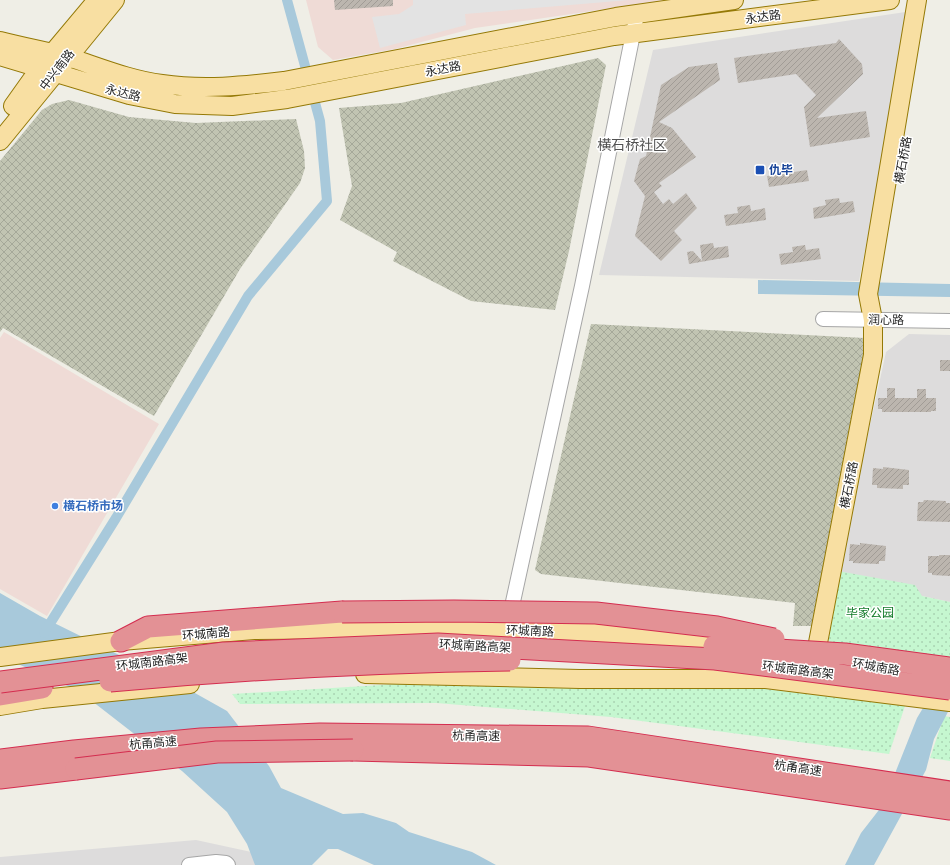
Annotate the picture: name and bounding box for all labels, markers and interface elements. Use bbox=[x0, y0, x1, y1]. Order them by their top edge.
street label: 永达路 bbox=[744, 8, 782, 26]
street label: 中兴南路 bbox=[37, 47, 77, 93]
street label: 永达路 bbox=[424, 59, 462, 79]
street label: 永达路 bbox=[104, 82, 142, 104]
street label: 横石桥路 bbox=[892, 135, 914, 185]
district label: 横石桥社区 bbox=[597, 137, 667, 153]
place label: 仇毕 bbox=[769, 163, 793, 177]
marker: 仇毕 bbox=[754, 164, 766, 176]
street label: 润心路 bbox=[868, 313, 904, 327]
street label: 横石桥路 bbox=[838, 460, 860, 510]
place label: 横石桥市场 bbox=[63, 499, 123, 513]
marker: 横石桥市场 bbox=[50, 501, 60, 511]
park label: 毕家公园 bbox=[846, 606, 894, 620]
street label: 环城南路 bbox=[506, 623, 554, 639]
street label: 环城南路 bbox=[181, 625, 231, 643]
street label: 环城南路高架 bbox=[439, 637, 511, 655]
street label: 环城南路高架 bbox=[115, 651, 189, 673]
street label: 环城南路 bbox=[851, 656, 901, 678]
street label: 环城南路高架 bbox=[761, 659, 835, 681]
street label: 杭甬高速 bbox=[452, 729, 500, 743]
street label: 杭甬高速 bbox=[128, 734, 178, 752]
street label: 杭甬高速 bbox=[773, 758, 823, 778]

